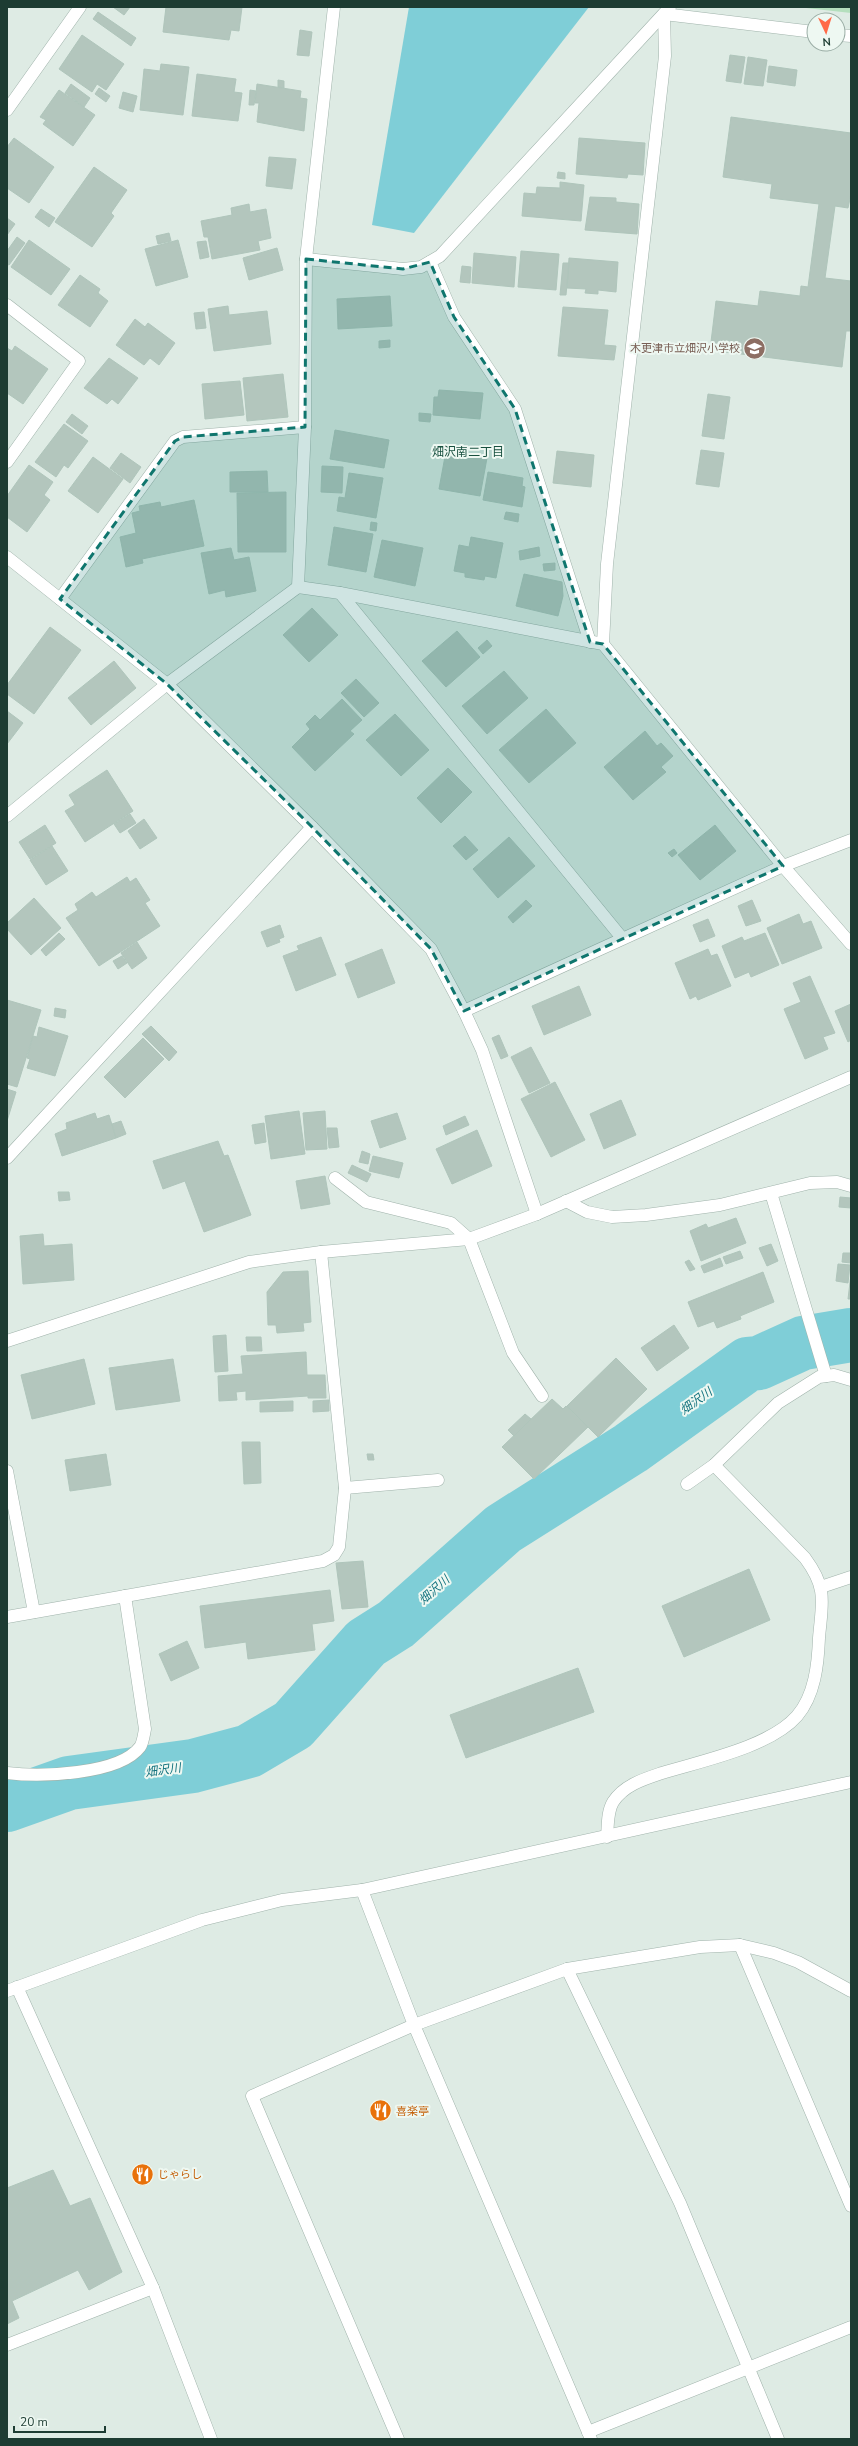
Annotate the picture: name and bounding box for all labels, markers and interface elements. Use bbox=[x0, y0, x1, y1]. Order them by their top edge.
north arrow bbox=[806, 12, 846, 52]
text: N bbox=[822, 34, 831, 49]
school or university icon: 木更津市立畑沢小学校 bbox=[742, 335, 768, 361]
place label: 木更津市立畑沢小学校 bbox=[630, 341, 740, 356]
district label: 畑沢南二丁目 bbox=[432, 444, 504, 460]
water label: 畑沢川 bbox=[677, 1383, 717, 1418]
water label: 畑沢川 bbox=[415, 1571, 454, 1608]
water label: 畑沢川 bbox=[144, 1759, 184, 1780]
restaurant icon: 喜楽亭 bbox=[367, 2098, 393, 2124]
place label: 喜楽亭 bbox=[396, 2104, 429, 2119]
restaurant icon: じゃらし bbox=[129, 2161, 155, 2187]
place label: じゃらし bbox=[158, 2167, 202, 2182]
scale bar bbox=[14, 2408, 105, 2434]
text: 20 m bbox=[20, 2414, 48, 2430]

